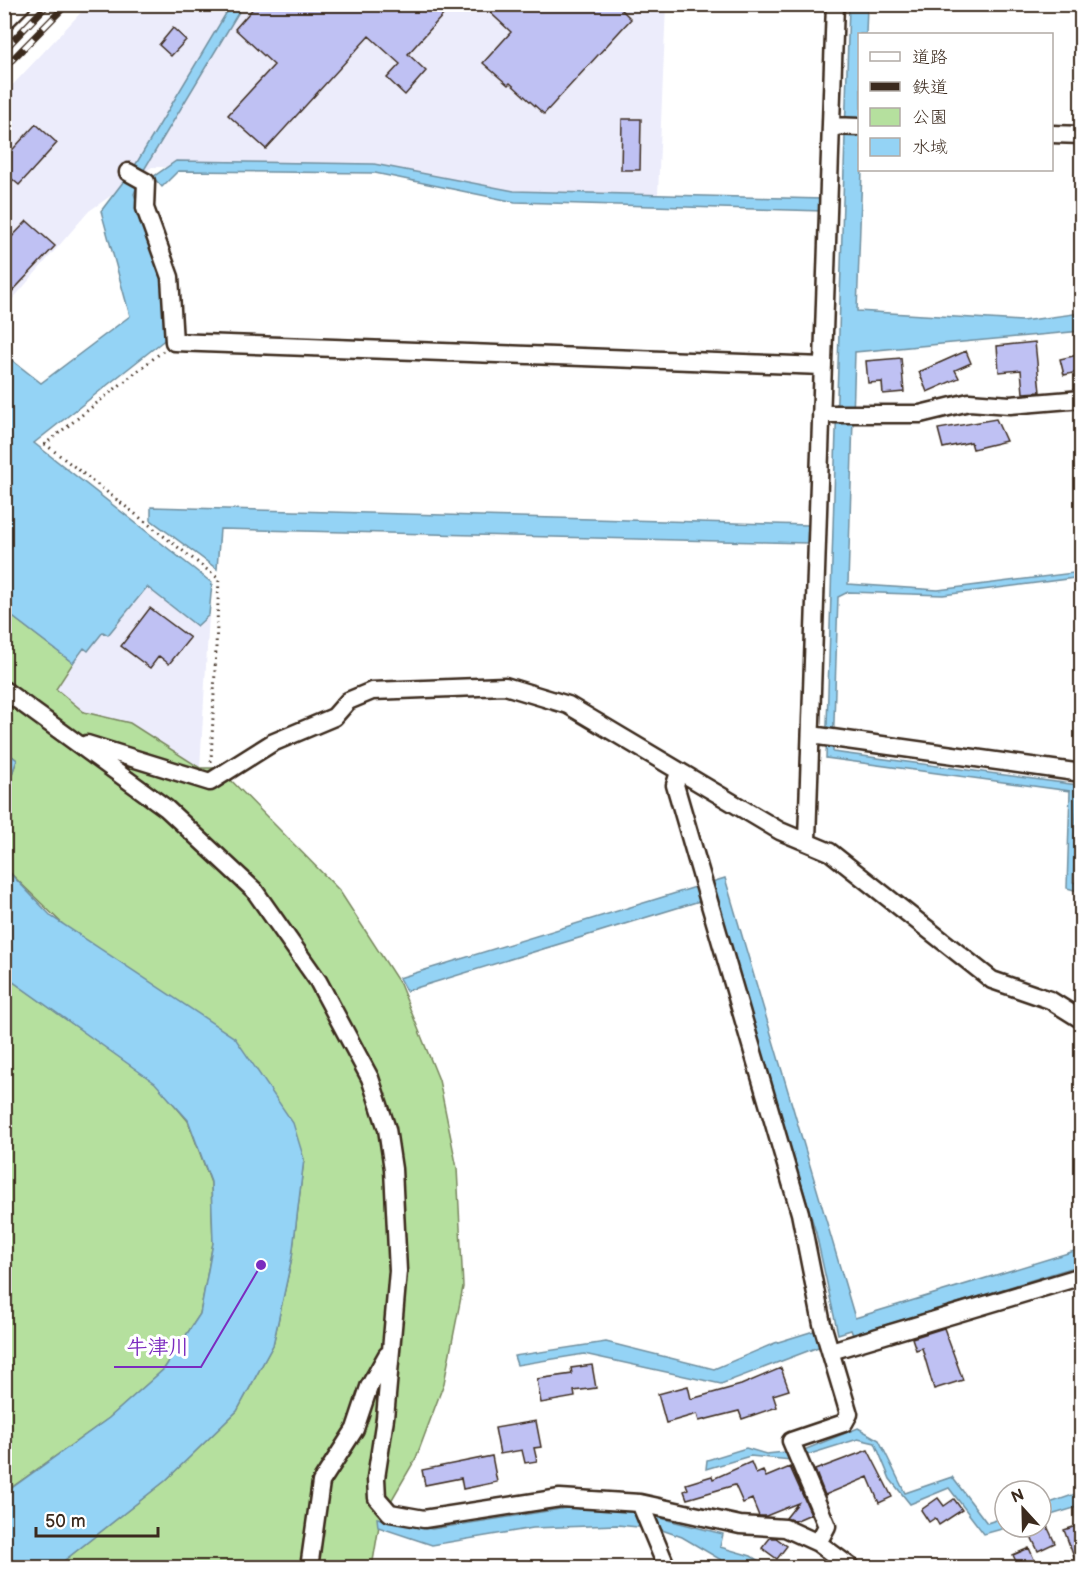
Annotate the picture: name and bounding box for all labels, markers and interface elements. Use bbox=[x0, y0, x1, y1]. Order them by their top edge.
legend bbox=[858, 33, 1053, 171]
text: 道路 bbox=[912, 47, 948, 68]
text: 鉄道 bbox=[912, 77, 948, 98]
text: 公園 bbox=[912, 107, 948, 128]
text: 水域 bbox=[912, 137, 948, 158]
callout: 牛津川 bbox=[114, 1328, 201, 1367]
text: 牛津川 bbox=[127, 1335, 190, 1360]
north arrow bbox=[993, 1479, 1053, 1539]
text: N bbox=[1009, 1485, 1027, 1508]
scale bar bbox=[36, 1500, 158, 1538]
text: 50 m bbox=[45, 1511, 86, 1532]

